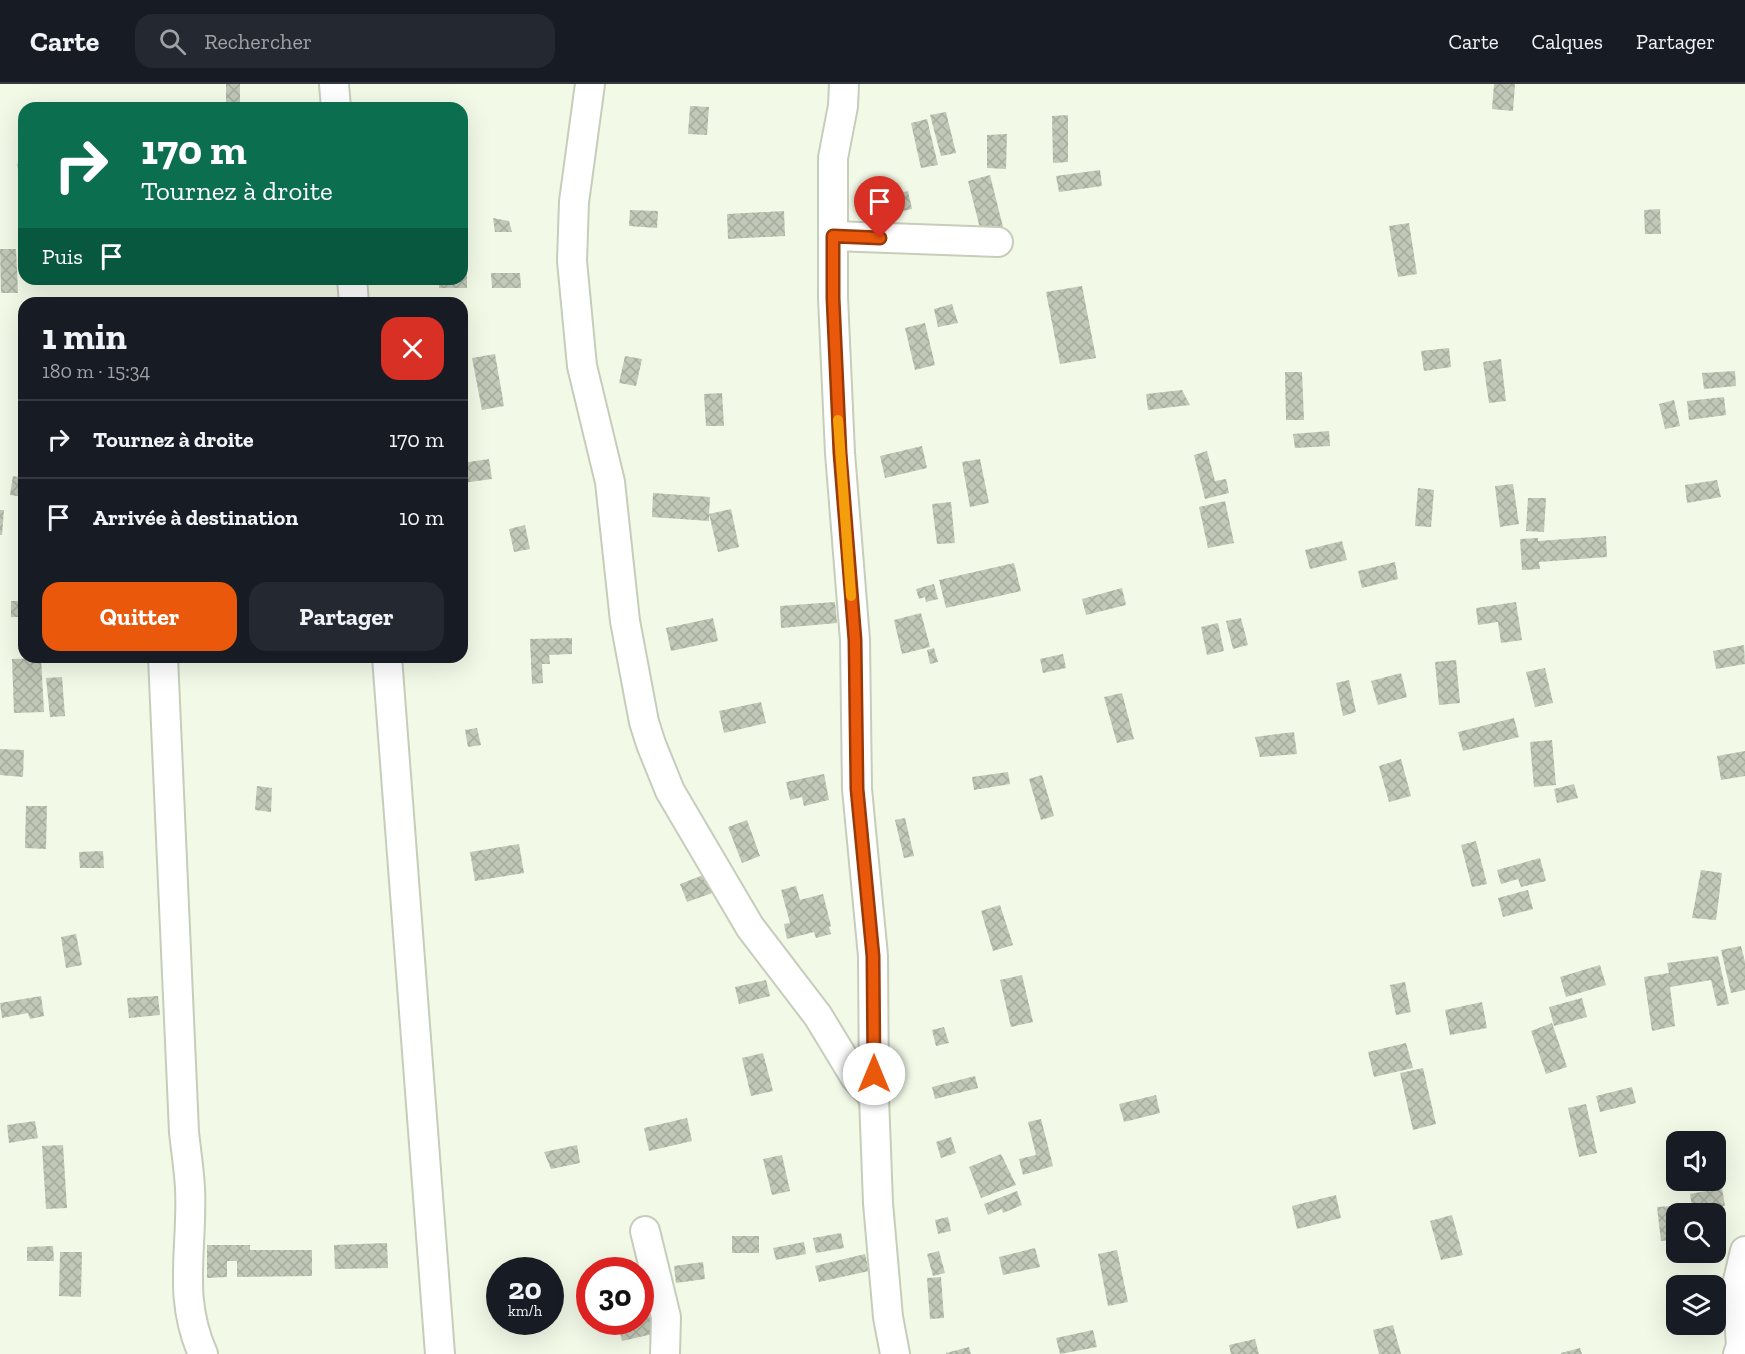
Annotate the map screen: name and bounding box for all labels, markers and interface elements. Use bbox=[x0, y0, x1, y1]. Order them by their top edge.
search box bbox=[135, 14, 555, 68]
text: Carte bbox=[30, 25, 99, 58]
icon: search bbox=[156, 25, 189, 58]
text: Rechercher bbox=[204, 28, 312, 55]
text: Carte bbox=[1448, 29, 1499, 54]
text: Calques bbox=[1532, 29, 1603, 54]
text: Partager bbox=[1636, 29, 1715, 54]
text: 170 m bbox=[141, 124, 247, 175]
icon: right bbox=[42, 126, 120, 204]
text: Tournez à droite bbox=[141, 175, 333, 207]
pin bbox=[854, 176, 905, 238]
icon: arrive bbox=[863, 185, 896, 218]
icon: arrive bbox=[95, 240, 128, 273]
text: Puis bbox=[42, 243, 83, 270]
text: 1 min bbox=[42, 315, 127, 358]
button: close bbox=[381, 317, 444, 380]
text: 180 m · 15:34 bbox=[42, 359, 150, 383]
icon: right bbox=[42, 423, 75, 456]
text: Tournez à droite bbox=[93, 426, 254, 453]
text: 170 m bbox=[389, 426, 444, 453]
icon: arrive bbox=[42, 501, 75, 534]
text: Arrivée à destination bbox=[93, 504, 298, 531]
text: 10 m bbox=[399, 504, 444, 531]
button: Quitter bbox=[42, 582, 237, 651]
button: Partager bbox=[249, 582, 444, 651]
position arrow bbox=[842, 1042, 906, 1106]
map controls bbox=[1666, 1131, 1726, 1335]
button: sound bbox=[1666, 1131, 1726, 1191]
button: search bbox=[1666, 1203, 1726, 1263]
speed limit sign: 30 bbox=[576, 1257, 654, 1335]
text: 20 bbox=[508, 1271, 542, 1307]
button: layers bbox=[1666, 1275, 1726, 1335]
text: km/h bbox=[508, 1302, 542, 1320]

